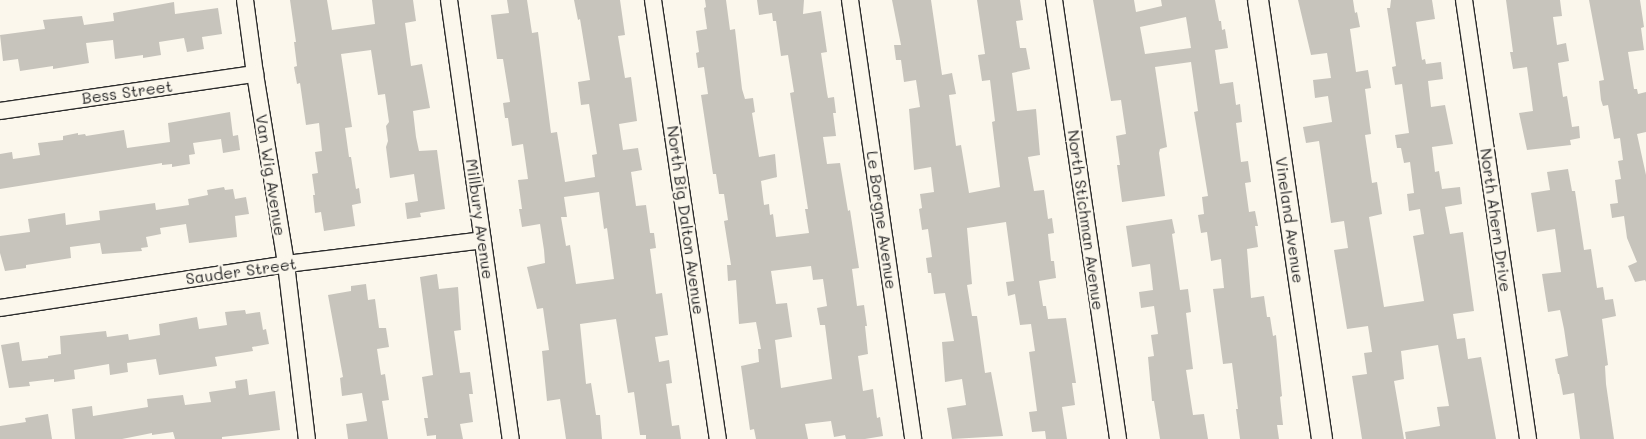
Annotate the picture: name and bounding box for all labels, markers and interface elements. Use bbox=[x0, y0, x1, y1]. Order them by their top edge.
street label: Bess Street bbox=[80, 76, 174, 108]
street label: Van Wig Avenue bbox=[252, 113, 290, 237]
street label: North Big Dalton Avenue bbox=[663, 124, 709, 316]
street label: North Stichman Avenue bbox=[1064, 129, 1108, 311]
street label: North Ahern Drive bbox=[1476, 147, 1516, 293]
street label: Le Borgne Avenue bbox=[863, 150, 901, 290]
street label: Vineland Avenue bbox=[1272, 156, 1308, 284]
street label: Millbury Avenue bbox=[462, 158, 498, 280]
street label: Sauder Street bbox=[184, 254, 298, 288]

